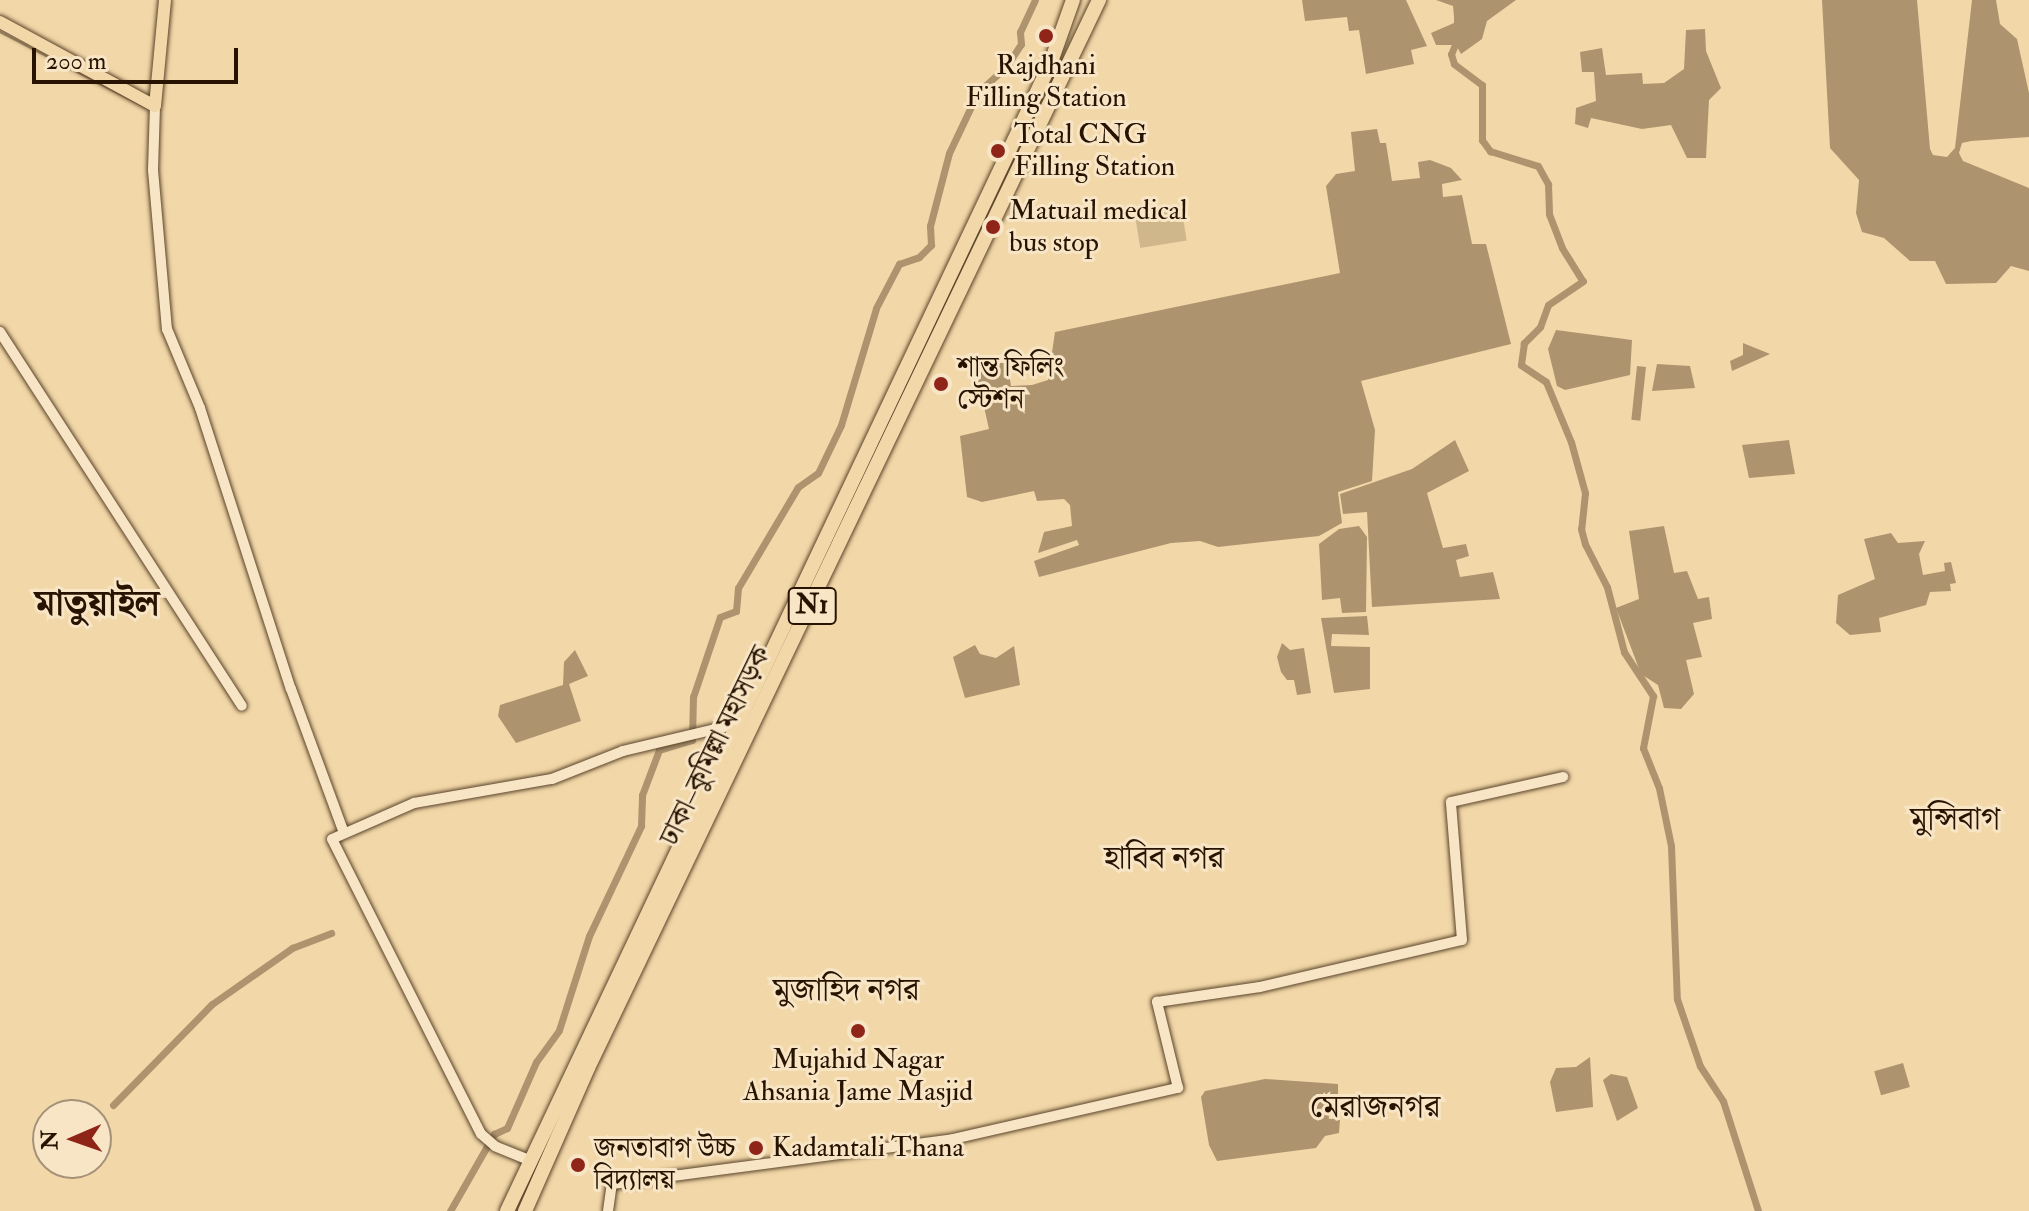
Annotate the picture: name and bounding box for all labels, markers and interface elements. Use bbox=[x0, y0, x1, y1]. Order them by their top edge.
marker: Rajdhani Filling Station bbox=[1037, 27, 1055, 45]
scale bar bbox=[36, 32, 242, 82]
text: 200 m bbox=[46, 46, 106, 77]
place label: Rajdhani Filling Station bbox=[965, 49, 1127, 115]
place label: Total CNG Filling Station bbox=[1014, 118, 1175, 184]
marker: Total CNG Filling Station bbox=[989, 142, 1007, 160]
place label: Matuail medical bus stop bbox=[1009, 194, 1187, 260]
marker: Matuail medical bus stop bbox=[984, 218, 1002, 236]
place label: শান্ত ফিলিং স্টেশন bbox=[957, 351, 1064, 417]
marker: শান্ত ফিলিং স্টেশন bbox=[932, 375, 950, 393]
district label: মাতুয়াইল bbox=[34, 582, 160, 626]
road number: N1 bbox=[786, 584, 838, 628]
street label: ঢাকা–কুমিল্লা মহাসড়ক bbox=[653, 641, 779, 851]
district label: মুন্সিবাগ bbox=[1910, 800, 2000, 838]
district label: হাবিব নগর bbox=[1104, 839, 1224, 877]
district label: মুজাহিদ নগর bbox=[773, 971, 919, 1009]
marker: Mujahid Nagar Ahsania Jame Masjid bbox=[849, 1022, 867, 1040]
place label: Mujahid Nagar Ahsania Jame Masjid bbox=[743, 1043, 973, 1109]
district label: মেরাজনগর bbox=[1310, 1088, 1440, 1126]
north arrow bbox=[32, 1099, 112, 1179]
text: N bbox=[36, 1129, 64, 1150]
place label: Kadamtali Thana bbox=[772, 1131, 964, 1165]
place label: জনতাবাগ উচ্চ বিদ্যালয় bbox=[594, 1132, 735, 1198]
marker: Kadamtali Thana bbox=[747, 1139, 765, 1157]
marker: জনতাবাগ উচ্চ বিদ্যালয় bbox=[569, 1156, 587, 1174]

